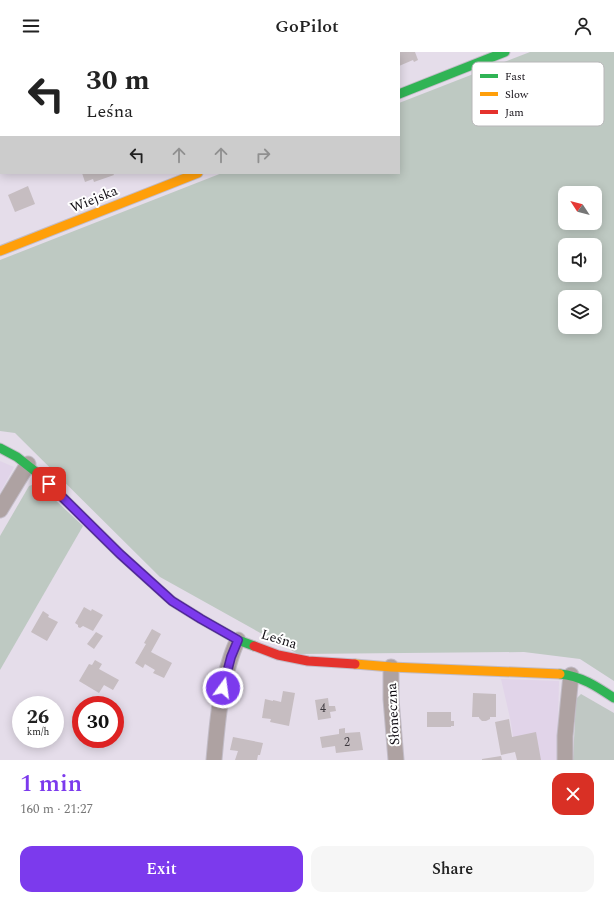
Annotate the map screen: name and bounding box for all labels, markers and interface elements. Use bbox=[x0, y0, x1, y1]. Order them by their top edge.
text: GoPilot bbox=[275, 13, 339, 40]
icon: menu bbox=[20, 15, 42, 37]
icon: person bbox=[572, 15, 594, 37]
text: 30 m bbox=[86, 59, 150, 102]
legend bbox=[472, 62, 604, 126]
icon: left bbox=[20, 68, 72, 120]
text: Fast bbox=[505, 68, 526, 85]
text: Slow bbox=[505, 86, 529, 103]
text: Leśna bbox=[86, 98, 133, 125]
text: Jam bbox=[505, 104, 524, 121]
icon: left bbox=[126, 144, 148, 166]
icon: ahead bbox=[168, 144, 190, 166]
icon: ahead bbox=[210, 144, 232, 166]
icon: right bbox=[252, 144, 274, 166]
street label: Wiejska bbox=[67, 180, 121, 218]
north arrow bbox=[558, 186, 602, 230]
map controls bbox=[558, 186, 602, 334]
button: sound bbox=[558, 238, 602, 282]
button: layers bbox=[558, 290, 602, 334]
pin bbox=[32, 467, 66, 501]
icon: arrive bbox=[38, 473, 60, 495]
street label: Leśna bbox=[258, 624, 300, 654]
position arrow bbox=[202, 667, 244, 709]
street label: Słoneczna bbox=[381, 682, 405, 746]
speed limit sign: 30 bbox=[72, 696, 124, 748]
house number: 4 bbox=[320, 699, 326, 718]
text: 26 bbox=[27, 702, 49, 732]
text: km/h bbox=[27, 724, 49, 740]
house number: 2 bbox=[344, 733, 350, 752]
text: 1 min bbox=[20, 766, 82, 802]
button: close bbox=[552, 773, 594, 815]
text: 160 m · 21:27 bbox=[20, 799, 93, 819]
button: Exit bbox=[20, 846, 303, 892]
button: Share bbox=[311, 846, 594, 892]

